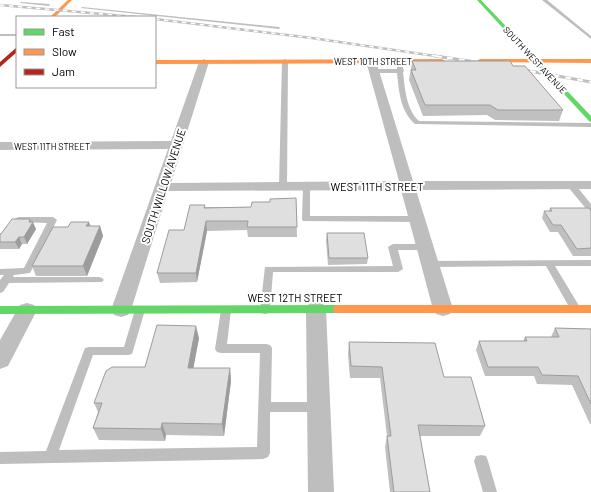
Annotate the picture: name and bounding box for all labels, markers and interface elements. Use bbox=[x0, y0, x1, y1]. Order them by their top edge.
legend bbox=[16, 16, 156, 88]
text: Fast bbox=[52, 24, 75, 38]
street label: SOUTH WEST AVENUE bbox=[501, 24, 569, 96]
text: Slow bbox=[52, 44, 77, 58]
street label: WEST 10TH STREET bbox=[334, 56, 412, 67]
text: Jam bbox=[52, 64, 75, 78]
street label: SOUTH WILLOW AVENUE bbox=[138, 127, 188, 245]
street label: WEST 11TH STREET bbox=[14, 141, 90, 152]
street label: WEST 11TH STREET bbox=[331, 180, 423, 193]
street label: WEST 12TH STREET bbox=[248, 291, 342, 304]

